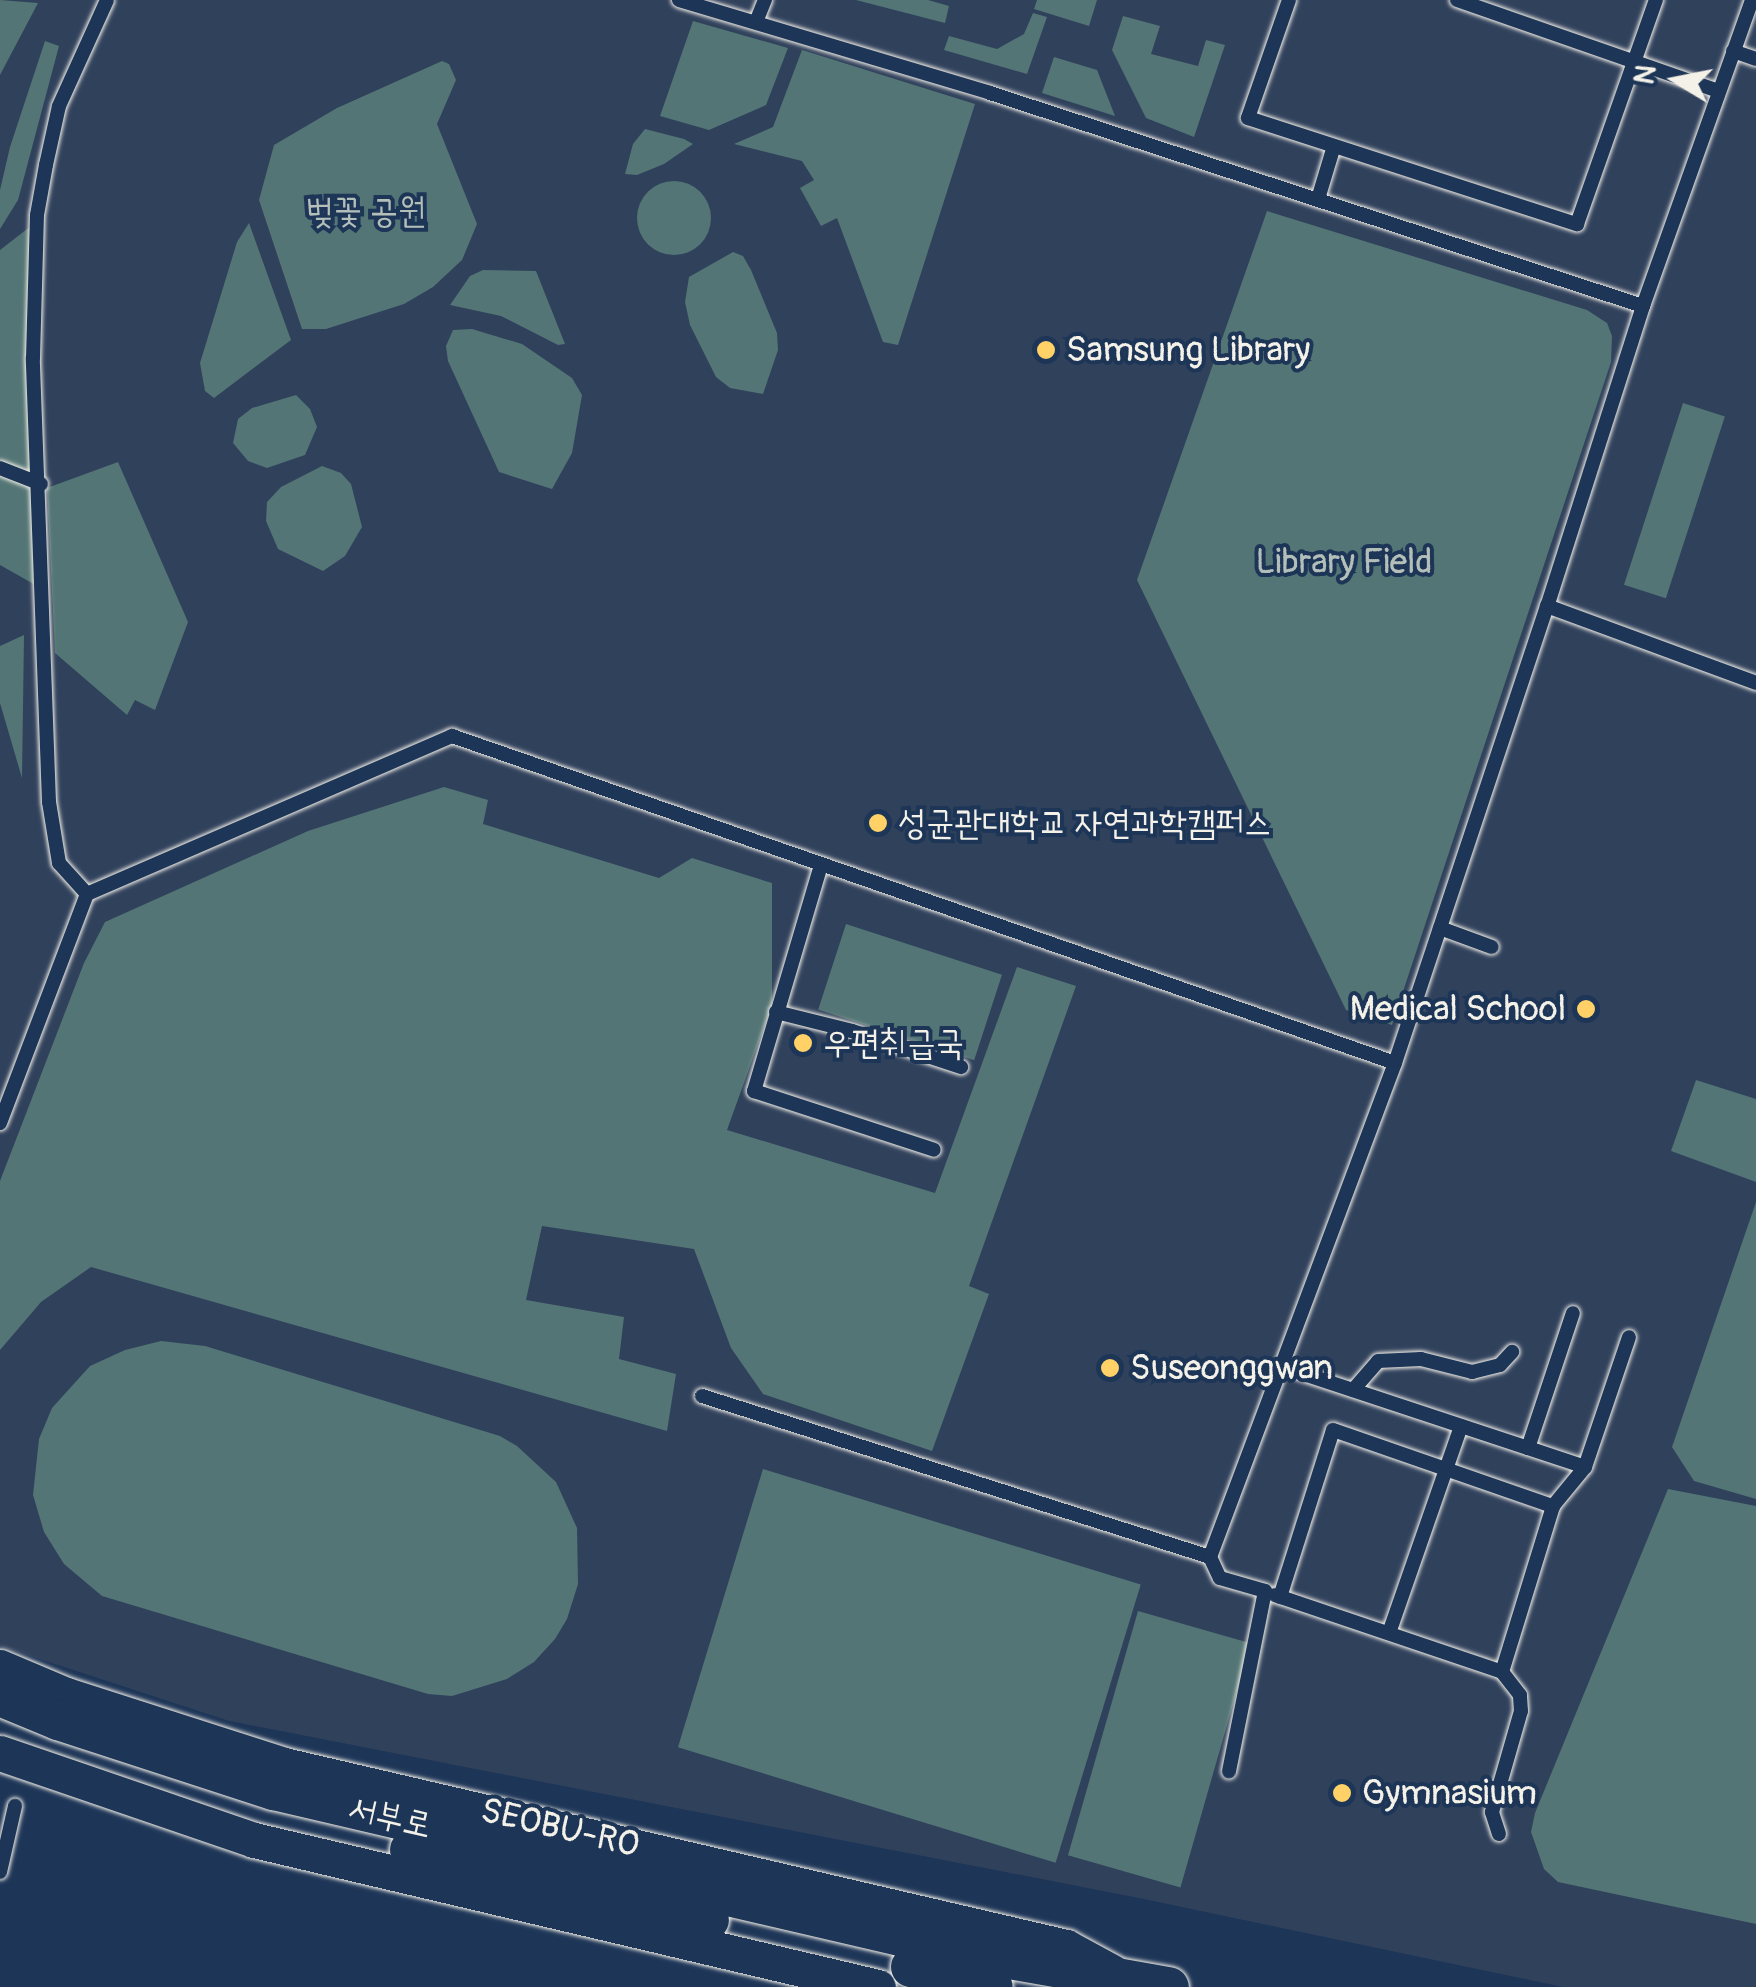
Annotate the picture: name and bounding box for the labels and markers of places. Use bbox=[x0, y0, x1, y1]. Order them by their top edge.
place label: Samsung Library bbox=[1066, 329, 1310, 371]
marker: Samsung Library bbox=[1035, 339, 1057, 361]
place label: 성균관대학교 자연과학캠퍼스 bbox=[898, 802, 1272, 844]
marker: 성균관대학교 자연과학캠퍼스 bbox=[867, 812, 889, 834]
place label: Medical School bbox=[1350, 988, 1566, 1030]
marker: Medical School bbox=[1575, 998, 1597, 1020]
place label: 우편취급국 bbox=[823, 1022, 964, 1064]
marker: 우편취급국 bbox=[792, 1032, 814, 1054]
place label: Suseonggwan bbox=[1130, 1347, 1333, 1389]
marker: Suseonggwan bbox=[1099, 1357, 1121, 1379]
place label: Gymnasium bbox=[1362, 1772, 1537, 1814]
marker: Gymnasium bbox=[1331, 1782, 1353, 1804]

